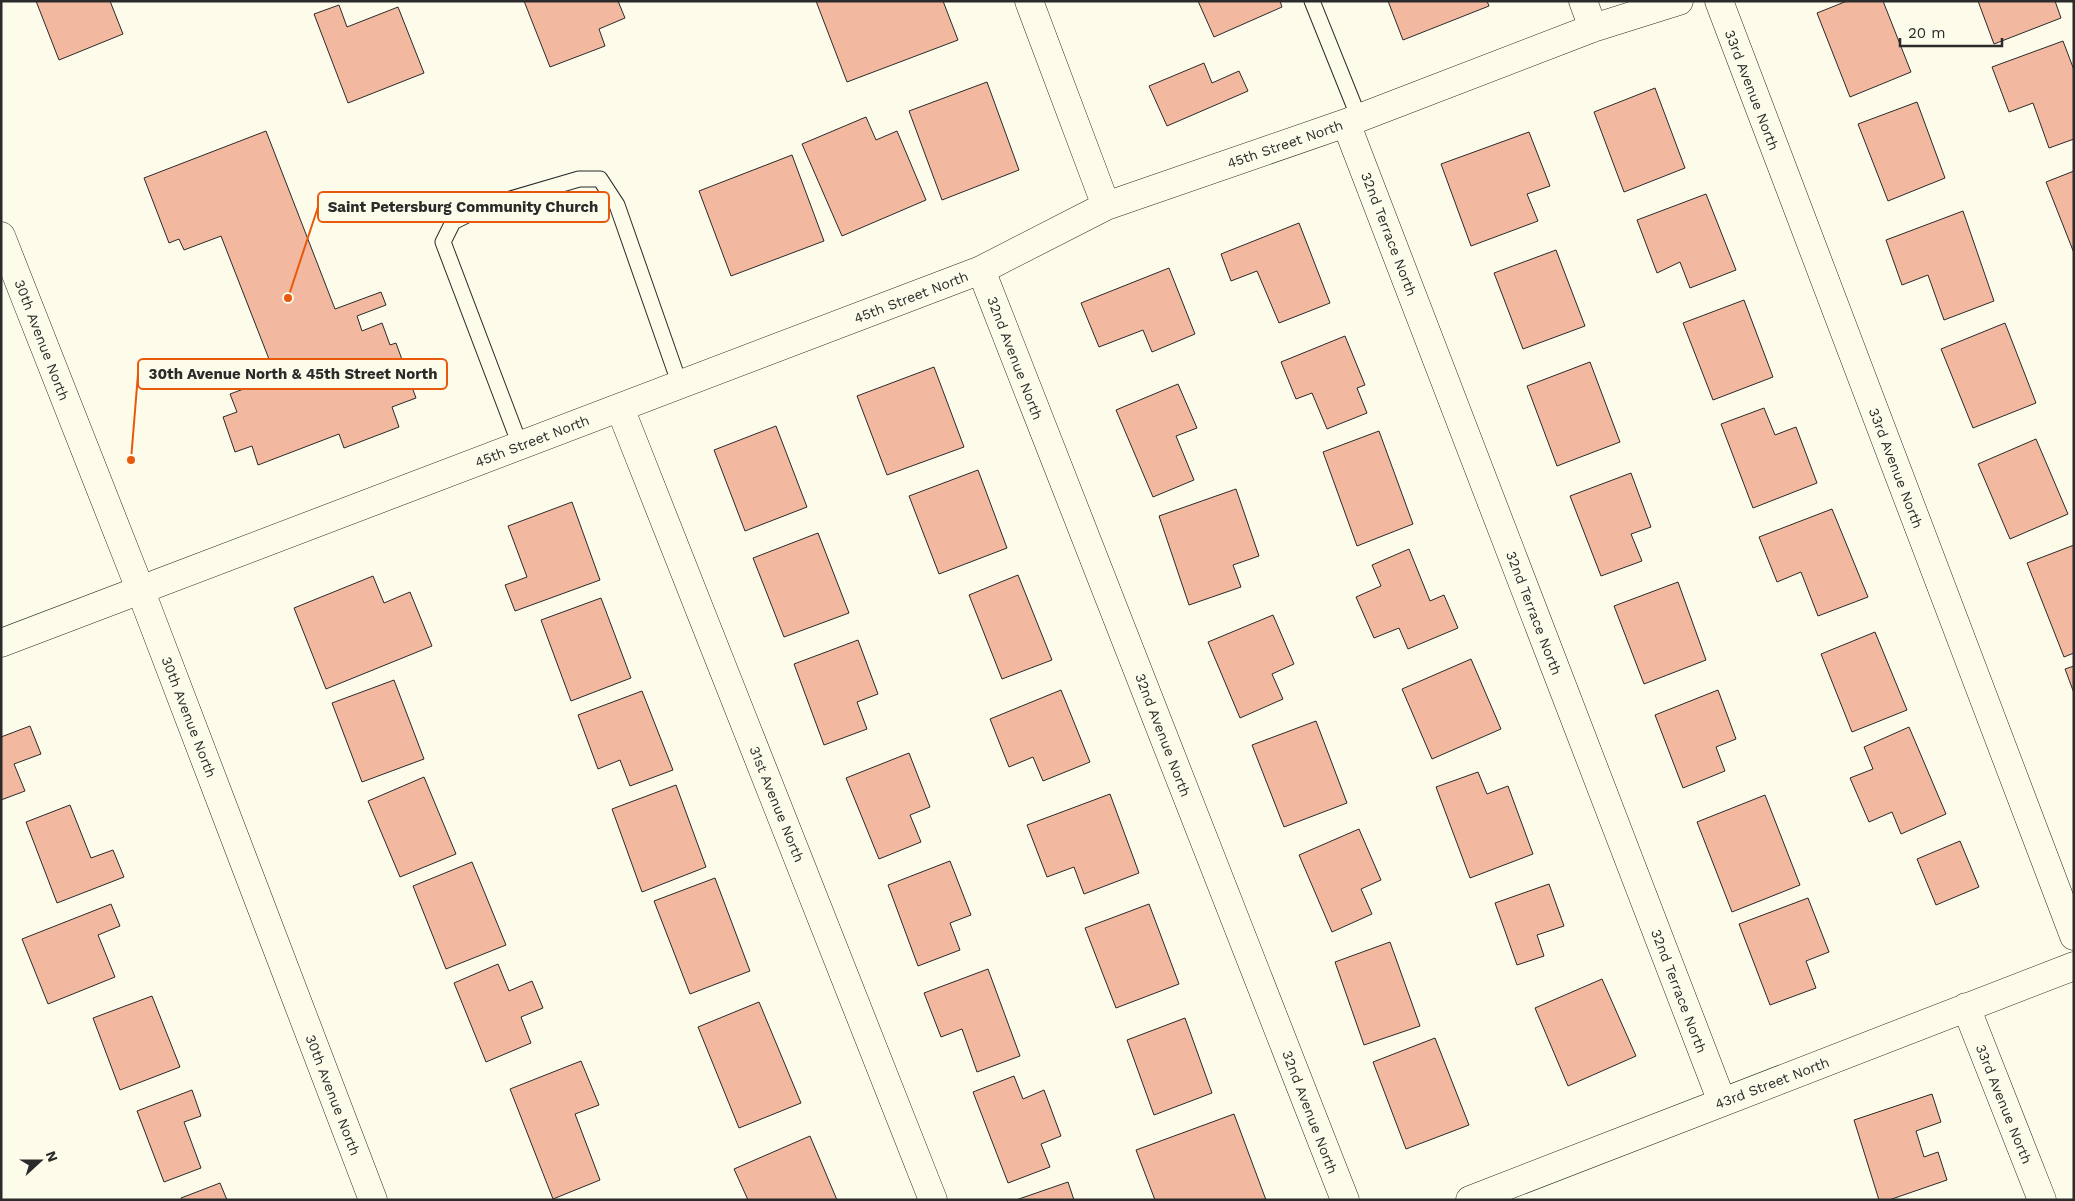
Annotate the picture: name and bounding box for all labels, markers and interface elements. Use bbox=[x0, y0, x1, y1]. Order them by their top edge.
scale bar bbox=[1900, 15, 2002, 47]
text: 20 m bbox=[1908, 24, 1946, 42]
street label: 33rd Avenue North bbox=[1722, 28, 1782, 152]
street label: 45th Street North bbox=[1225, 117, 1345, 171]
street label: 32nd Terrace North bbox=[1358, 170, 1420, 298]
callout: Saint Petersburg Community Church bbox=[318, 192, 609, 222]
text: Saint Petersburg Community Church bbox=[328, 198, 598, 216]
street label: 45th Street North bbox=[852, 268, 970, 326]
street label: 30th Avenue North bbox=[12, 277, 72, 403]
street label: 32nd Avenue North bbox=[984, 294, 1046, 422]
callout: 30th Avenue North & 45th Street North bbox=[138, 359, 447, 389]
text: 30th Avenue North & 45th Street North bbox=[149, 365, 437, 383]
street label: 33rd Avenue North bbox=[1866, 406, 1926, 530]
street label: 45th Street North bbox=[473, 412, 591, 470]
street label: 32nd Terrace North bbox=[1503, 549, 1565, 677]
street label: 30th Avenue North bbox=[159, 654, 219, 780]
street label: 32nd Avenue North bbox=[1132, 671, 1194, 799]
street label: 31st Avenue North bbox=[746, 744, 808, 864]
street label: 32nd Terrace North bbox=[1648, 927, 1710, 1055]
street label: 30th Avenue North bbox=[303, 1032, 363, 1158]
street label: 33rd Avenue North bbox=[1973, 1042, 2035, 1166]
street label: 32nd Avenue North bbox=[1279, 1048, 1341, 1176]
street label: 43rd Street North bbox=[1713, 1054, 1831, 1112]
north arrow bbox=[15, 1136, 65, 1186]
text: N bbox=[43, 1149, 61, 1164]

